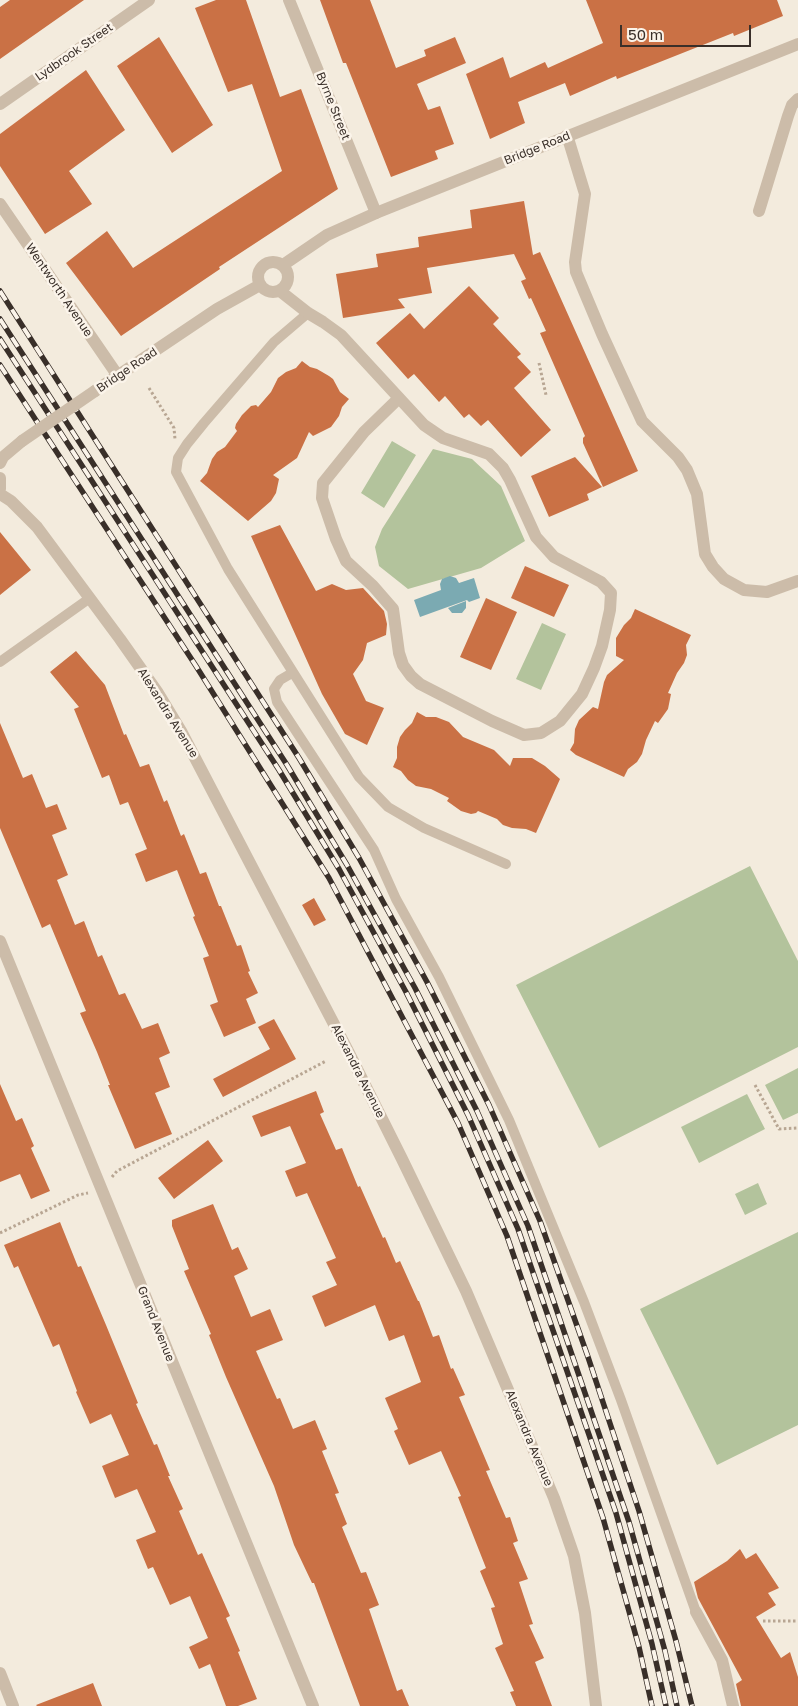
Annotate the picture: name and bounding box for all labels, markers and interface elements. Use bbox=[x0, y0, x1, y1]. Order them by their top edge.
scale bar bbox=[623, 15, 754, 47]
street label: Lydbrook Street bbox=[32, 20, 116, 84]
text: 50 m bbox=[628, 25, 663, 43]
street label: Byrne Street bbox=[313, 70, 353, 142]
street label: Bridge Road bbox=[502, 128, 572, 168]
street label: Wentworth Avenue bbox=[22, 241, 96, 339]
street label: Bridge Road bbox=[94, 344, 160, 396]
street label: Alexandra Avenue bbox=[135, 666, 201, 760]
street label: Alexandra Avenue bbox=[328, 1022, 388, 1120]
street label: Grand Avenue bbox=[134, 1284, 178, 1364]
street label: Alexandra Avenue bbox=[502, 1388, 556, 1488]

